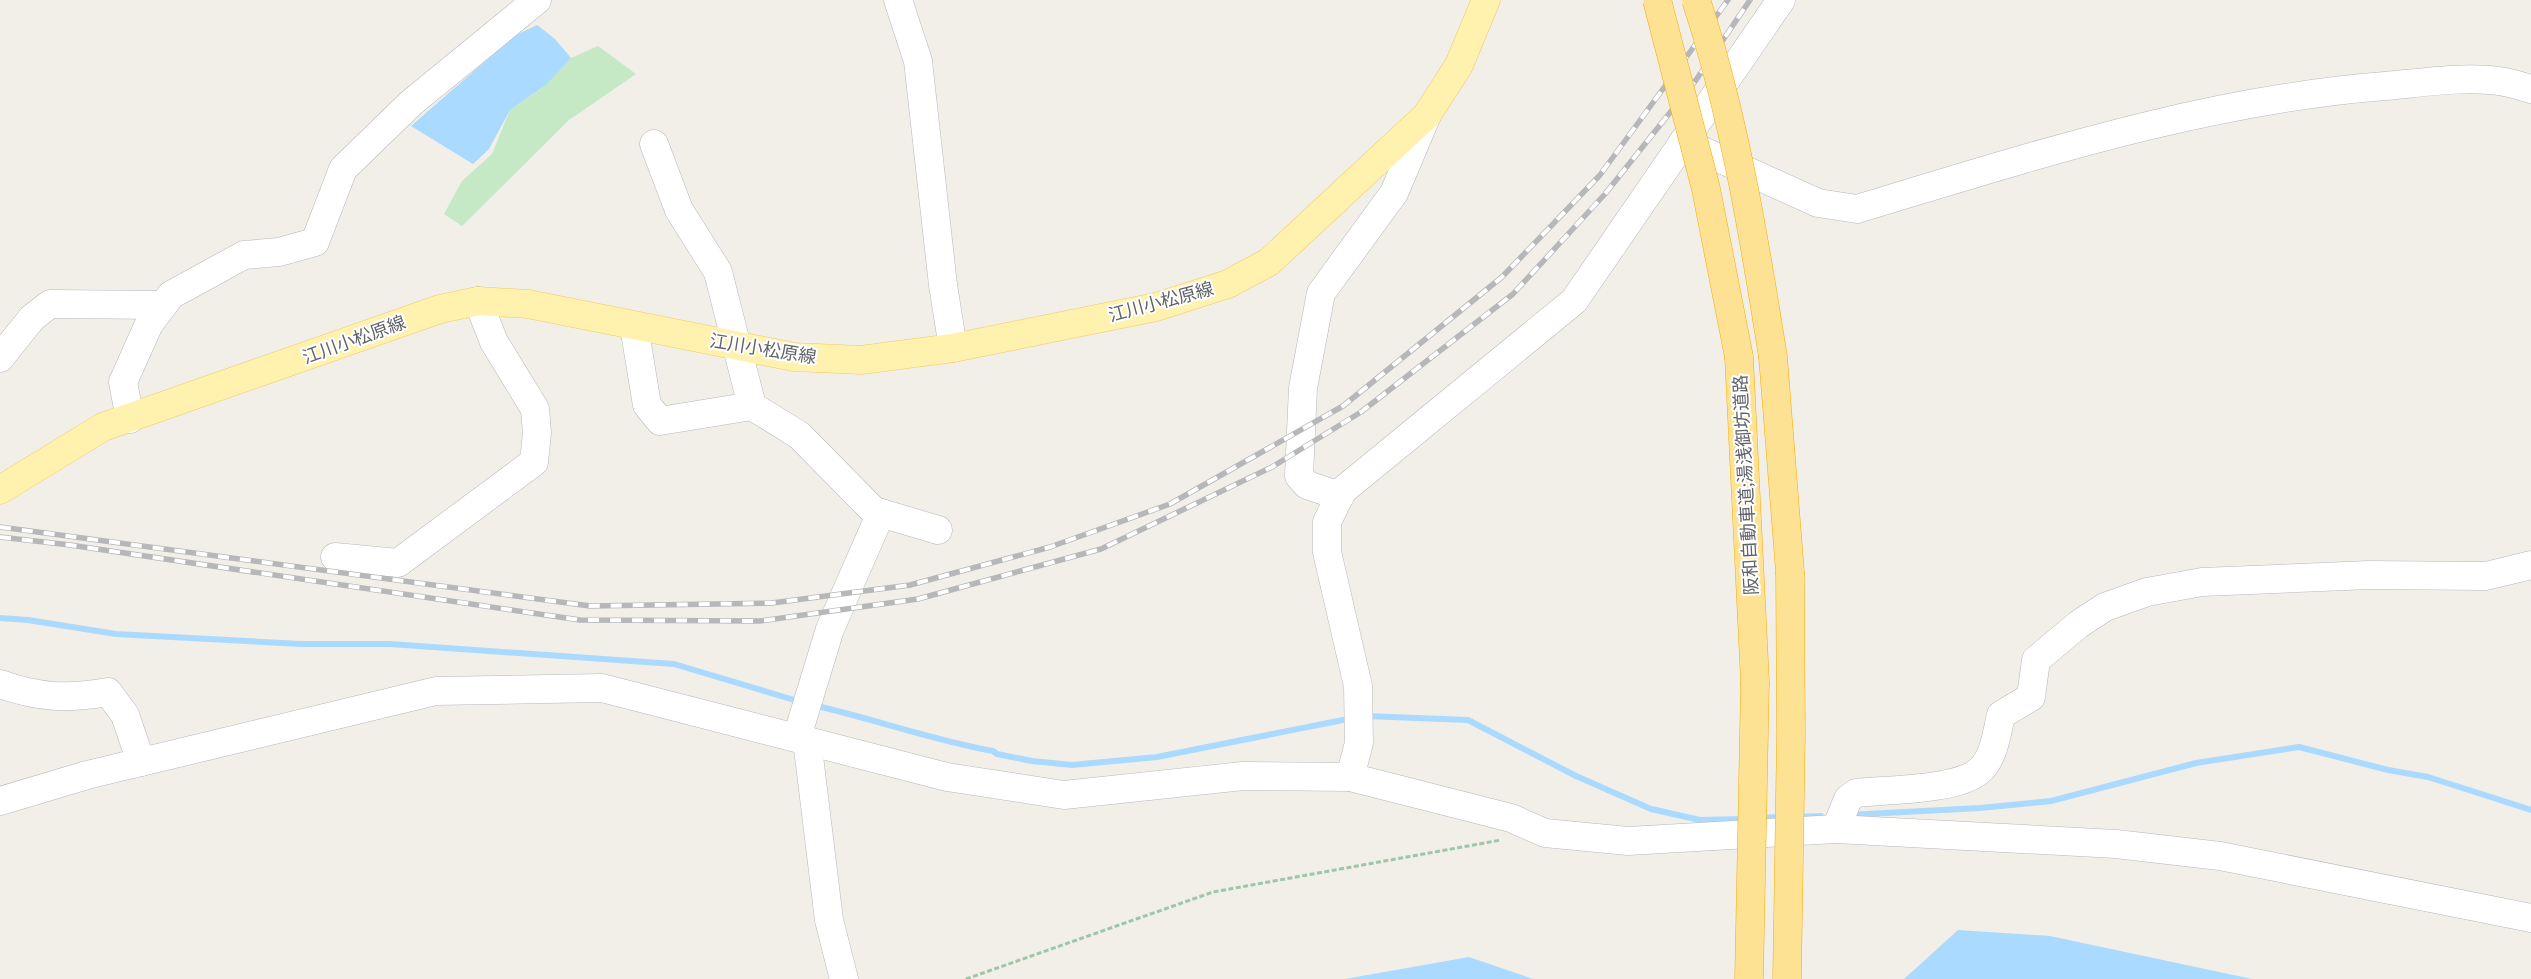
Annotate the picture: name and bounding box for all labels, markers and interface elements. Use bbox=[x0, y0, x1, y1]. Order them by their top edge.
street label: 江川小松原線 bbox=[1106, 276, 1217, 329]
street label: 江川小松原線 bbox=[299, 310, 409, 371]
street label: 江川小松原線 bbox=[708, 329, 818, 370]
street label: 阪和自動車道;湯浅御坊道路 bbox=[1728, 374, 1765, 596]

